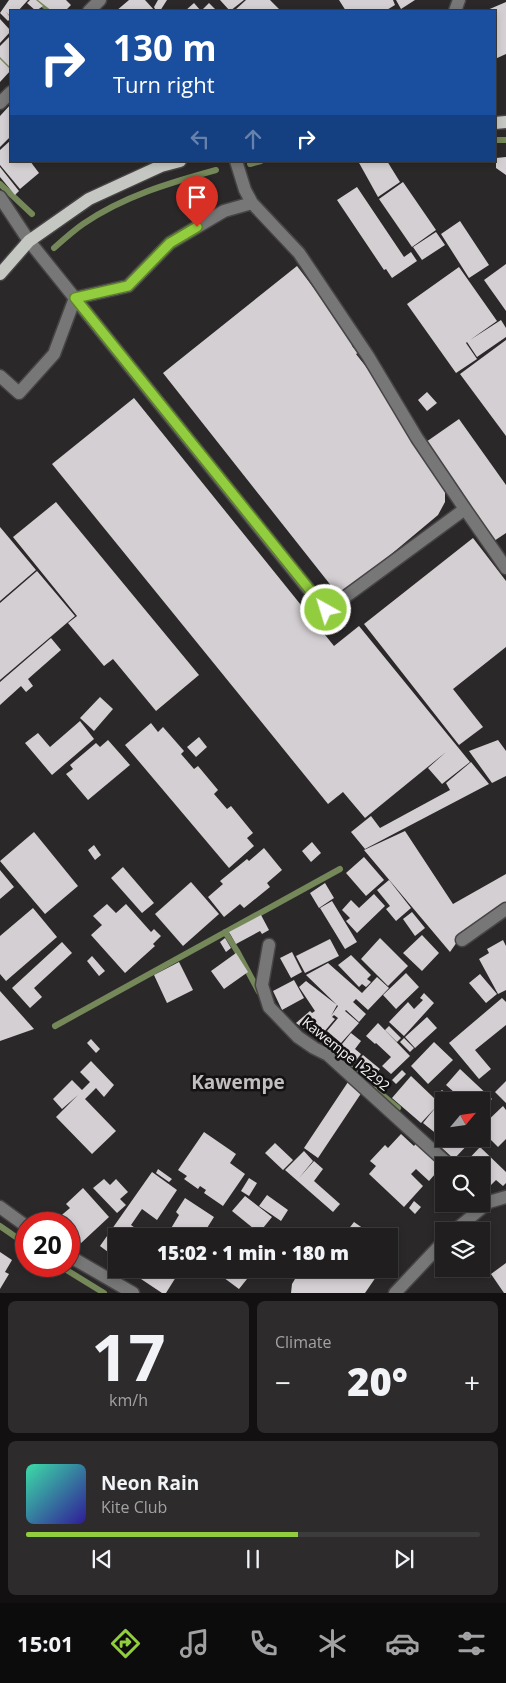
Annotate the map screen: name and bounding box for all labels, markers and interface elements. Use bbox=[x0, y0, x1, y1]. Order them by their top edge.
text: 130 m bbox=[113, 24, 217, 71]
icon: right bbox=[30, 30, 95, 95]
text: Turn right bbox=[113, 69, 215, 99]
icon: left bbox=[186, 125, 214, 153]
icon: ahead bbox=[239, 125, 267, 153]
icon: right bbox=[292, 125, 320, 153]
pin bbox=[176, 176, 218, 227]
icon: arrive bbox=[183, 183, 211, 211]
position arrow bbox=[299, 583, 351, 635]
street label: Kawempe I 2292 bbox=[299, 1012, 394, 1095]
district label: Kawempe bbox=[191, 1069, 285, 1095]
north arrow bbox=[435, 1092, 490, 1148]
map controls bbox=[435, 1092, 490, 1277]
button: search bbox=[435, 1157, 490, 1212]
speed limit sign: 20 bbox=[15, 1212, 80, 1277]
button: layers bbox=[435, 1222, 490, 1277]
text: 15:02 · 1 min · 180 m bbox=[157, 1240, 349, 1266]
text: 17 bbox=[91, 1312, 166, 1400]
text: Climate bbox=[275, 1331, 332, 1353]
text: 20° bbox=[347, 1355, 408, 1407]
text: − bbox=[275, 1363, 291, 1401]
text: + bbox=[464, 1363, 480, 1401]
text: km/h bbox=[109, 1389, 148, 1411]
text: Neon Rain bbox=[101, 1470, 199, 1496]
text: Kite Club bbox=[101, 1496, 167, 1518]
icon: previous bbox=[88, 1545, 116, 1573]
icon: pause bbox=[239, 1545, 267, 1573]
icon: next bbox=[390, 1545, 418, 1573]
icon: directions bbox=[108, 1626, 143, 1661]
icon: music bbox=[177, 1626, 212, 1661]
icon: phone bbox=[246, 1626, 281, 1661]
icon: climate bbox=[315, 1626, 350, 1661]
icon: car bbox=[385, 1626, 420, 1661]
icon: filters bbox=[454, 1626, 489, 1661]
text: 15:01 bbox=[17, 1628, 74, 1658]

